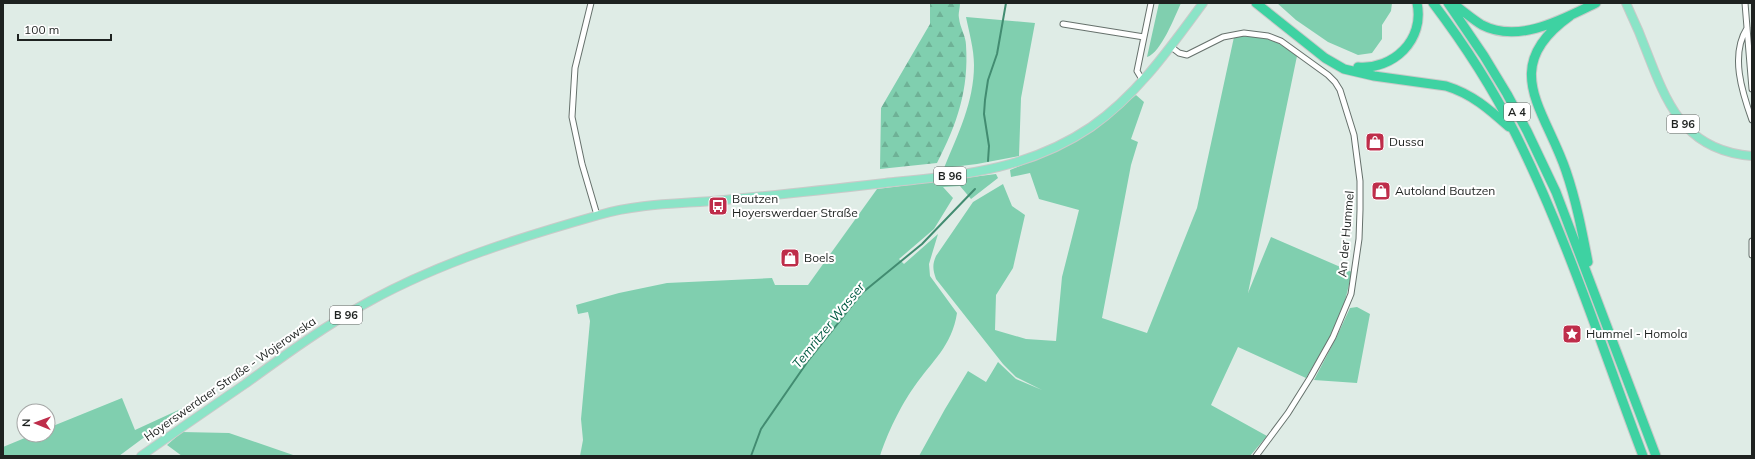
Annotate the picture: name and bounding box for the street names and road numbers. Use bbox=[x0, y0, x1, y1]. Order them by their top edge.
road number: A 4 bbox=[1504, 103, 1530, 121]
road number: B 96 bbox=[1667, 115, 1699, 133]
road number: B 96 bbox=[934, 167, 966, 185]
street label: An der Hummel bbox=[1334, 190, 1357, 278]
road number: B 96 bbox=[330, 306, 362, 324]
street label: Hoyerswerdaer Straße - Wojerowska bbox=[141, 313, 319, 444]

